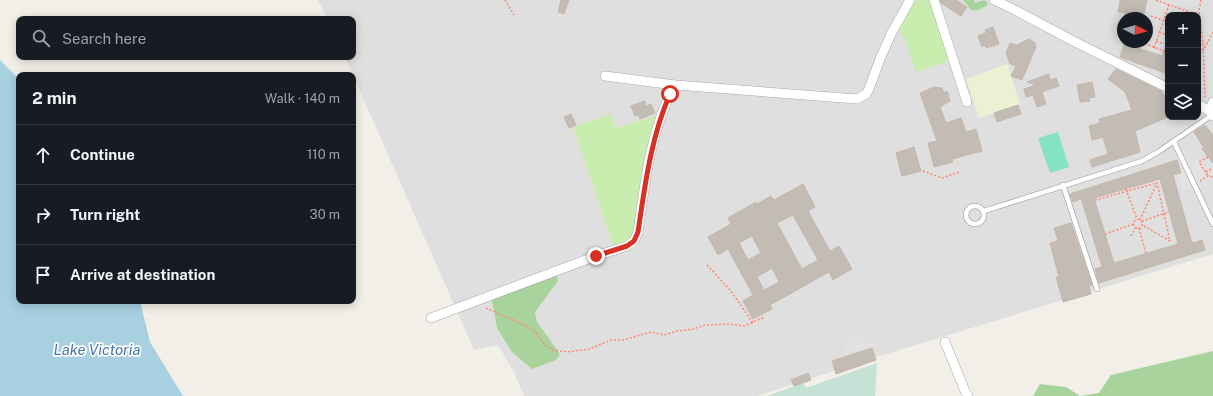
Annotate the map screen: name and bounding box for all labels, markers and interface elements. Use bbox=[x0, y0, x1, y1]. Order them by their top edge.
north arrow bbox=[1117, 12, 1153, 48]
map controls bbox=[1165, 12, 1201, 120]
button: + bbox=[1165, 12, 1201, 48]
search box bbox=[16, 16, 356, 60]
icon: search bbox=[30, 27, 52, 49]
text: Search here bbox=[62, 30, 146, 47]
button: − bbox=[1165, 48, 1201, 84]
button: layers bbox=[1165, 84, 1201, 120]
route start bbox=[661, 85, 679, 103]
text: 2 min bbox=[32, 88, 77, 108]
text: Walk · 140 m bbox=[265, 91, 340, 106]
icon: ahead bbox=[32, 144, 54, 166]
text: Continue bbox=[70, 146, 135, 163]
text: 110 m bbox=[307, 147, 340, 162]
icon: right bbox=[32, 204, 54, 226]
text: Turn right bbox=[70, 206, 140, 223]
text: 30 m bbox=[310, 207, 340, 222]
route end bbox=[587, 247, 605, 265]
icon: arrive bbox=[32, 264, 54, 286]
text: Arrive at destination bbox=[70, 266, 215, 283]
water label: Lake Victoria bbox=[54, 341, 140, 358]

